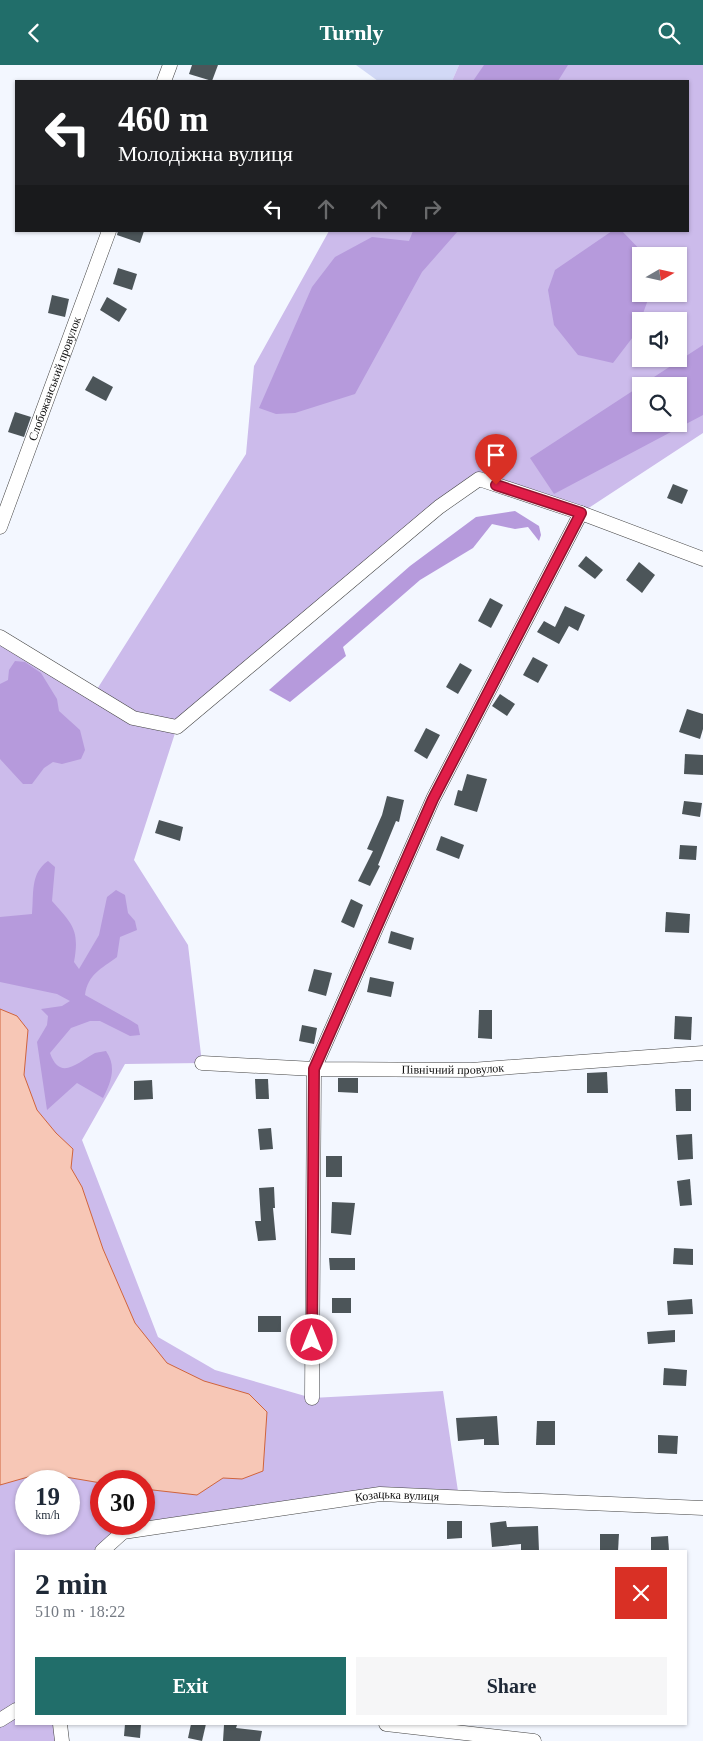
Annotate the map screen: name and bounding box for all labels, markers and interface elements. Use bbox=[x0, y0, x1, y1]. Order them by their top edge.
icon: back bbox=[20, 19, 48, 47]
icon: search bbox=[655, 19, 683, 47]
text: Turnly bbox=[319, 20, 384, 45]
icon: left bbox=[35, 100, 100, 165]
text: 460 m bbox=[118, 100, 208, 139]
text: Молодіжна вулиця bbox=[118, 141, 293, 166]
icon: left bbox=[259, 195, 287, 223]
icon: ahead bbox=[312, 195, 340, 223]
icon: ahead bbox=[365, 195, 393, 223]
icon: right bbox=[418, 195, 446, 223]
north arrow bbox=[632, 247, 688, 303]
map controls bbox=[632, 247, 687, 432]
button: sound bbox=[632, 312, 687, 367]
street label: Слобожанський провулок bbox=[25, 315, 84, 443]
button: search bbox=[632, 377, 687, 432]
pin bbox=[475, 434, 517, 485]
icon: arrive bbox=[482, 441, 510, 469]
street label: Північний провулок bbox=[401, 1061, 505, 1077]
position arrow bbox=[285, 1313, 337, 1365]
speed limit sign: 30 bbox=[90, 1470, 155, 1535]
text: 19 bbox=[35, 1483, 60, 1510]
street label: Козацька вулиця bbox=[354, 1487, 440, 1505]
text: km/h bbox=[35, 1508, 60, 1522]
text: 2 min bbox=[35, 1567, 108, 1600]
button: close bbox=[615, 1567, 667, 1619]
text: 510 m · 18:22 bbox=[35, 1603, 125, 1620]
button: Exit bbox=[35, 1657, 346, 1715]
button: Share bbox=[356, 1657, 667, 1715]

